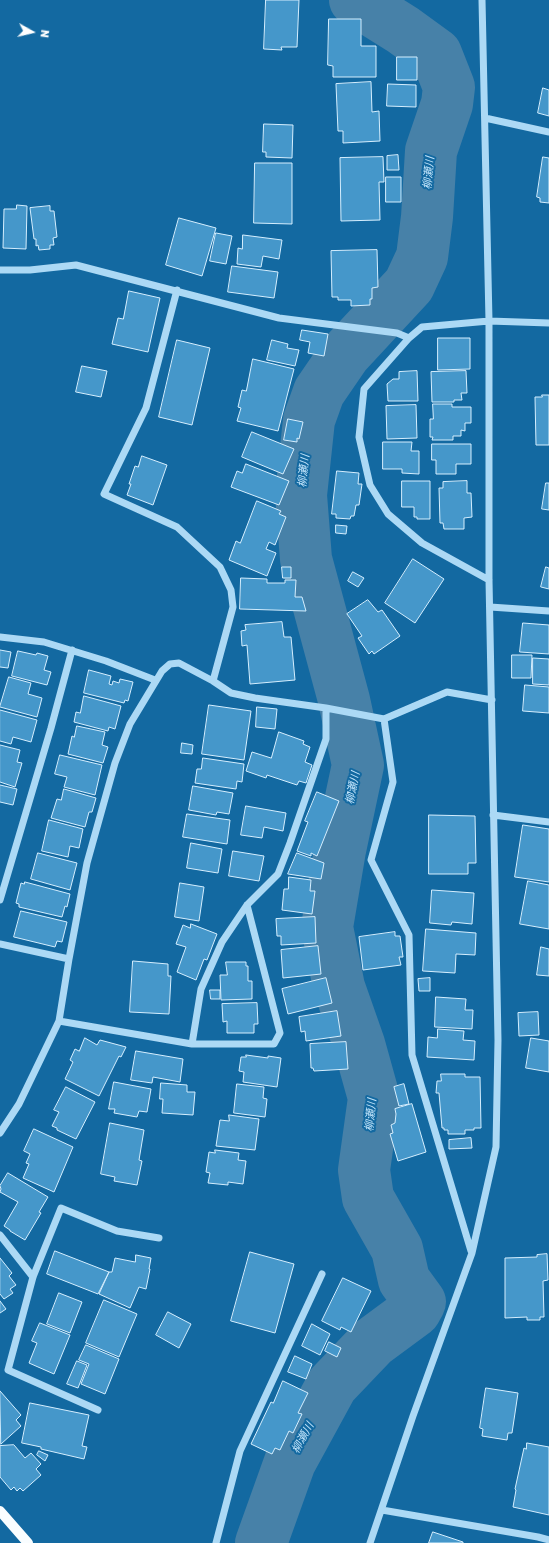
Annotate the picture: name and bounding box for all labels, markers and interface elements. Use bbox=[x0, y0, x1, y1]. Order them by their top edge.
north arrow bbox=[12, 12, 52, 52]
text: N bbox=[37, 29, 51, 39]
water label: 柳瀬川 bbox=[421, 156, 437, 190]
water label: 柳瀬川 bbox=[296, 454, 312, 488]
water label: 柳瀬川 bbox=[343, 771, 363, 805]
water label: 柳瀬川 bbox=[363, 1098, 379, 1132]
water label: 柳瀬川 bbox=[289, 1420, 317, 1456]

